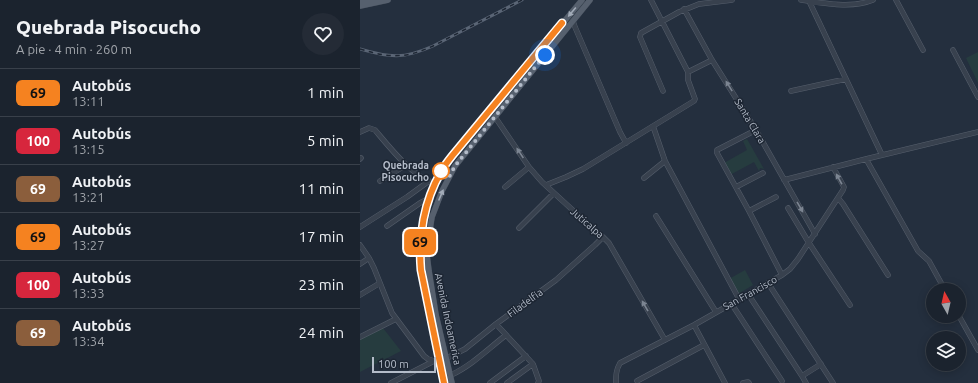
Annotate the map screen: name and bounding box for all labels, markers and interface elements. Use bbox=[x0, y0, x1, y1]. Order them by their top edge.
one-way arrow bbox=[568, 6, 577, 17]
button: heart bbox=[302, 13, 344, 55]
text: Quebrada Pisocucho bbox=[16, 16, 201, 38]
text: A pie · 4 min · 260 m bbox=[16, 42, 132, 56]
your location bbox=[535, 45, 555, 65]
text: Autobús bbox=[72, 77, 131, 94]
one-way arrow bbox=[725, 81, 733, 91]
text: 1 min bbox=[307, 84, 344, 101]
text: 69 bbox=[30, 85, 46, 101]
text: 13:11 bbox=[72, 94, 105, 108]
street label: Santa Clara bbox=[732, 97, 768, 145]
text: Autobús bbox=[72, 125, 131, 142]
text: 5 min bbox=[307, 132, 344, 149]
text: 100 bbox=[26, 133, 50, 149]
text: 13:15 bbox=[72, 142, 105, 156]
one-way arrow bbox=[516, 148, 524, 158]
place label: Quebrada Pisocucho bbox=[382, 160, 429, 183]
marker: Quebrada Pisocucho bbox=[432, 162, 450, 180]
text: Autobús bbox=[72, 173, 131, 190]
one-way arrow bbox=[836, 173, 842, 184]
text: 11 min bbox=[298, 180, 344, 197]
text: 69 bbox=[30, 181, 46, 197]
one-way arrow bbox=[438, 188, 444, 200]
text: 13:21 bbox=[72, 190, 105, 204]
one-way arrow bbox=[796, 201, 803, 213]
street label: Juticalpa bbox=[568, 206, 606, 240]
text: Autobús bbox=[72, 221, 131, 238]
text: 17 min bbox=[298, 228, 344, 245]
text: 69 bbox=[30, 229, 46, 245]
line badge: 69 bbox=[402, 229, 438, 255]
text: 69 bbox=[412, 234, 428, 250]
text: 13:27 bbox=[72, 238, 105, 252]
text: Autobús bbox=[72, 269, 131, 286]
street label: Avenida Indoamerica bbox=[433, 272, 463, 366]
street label: San Francisco bbox=[721, 274, 779, 312]
text: 23 min bbox=[298, 276, 344, 293]
text: 100 bbox=[26, 277, 50, 293]
north arrow bbox=[926, 283, 966, 323]
map controls bbox=[926, 283, 966, 371]
text: 13:33 bbox=[72, 286, 105, 300]
street label: Filadelfia bbox=[505, 287, 545, 319]
one-way arrow bbox=[642, 300, 649, 312]
text: Autobús bbox=[72, 317, 131, 334]
text: 24 min bbox=[298, 324, 344, 341]
text: 69 bbox=[30, 325, 46, 341]
button: layers bbox=[926, 331, 966, 371]
text: 13:34 bbox=[72, 334, 105, 348]
scale bar bbox=[372, 355, 436, 374]
text: 100 m bbox=[378, 358, 409, 370]

